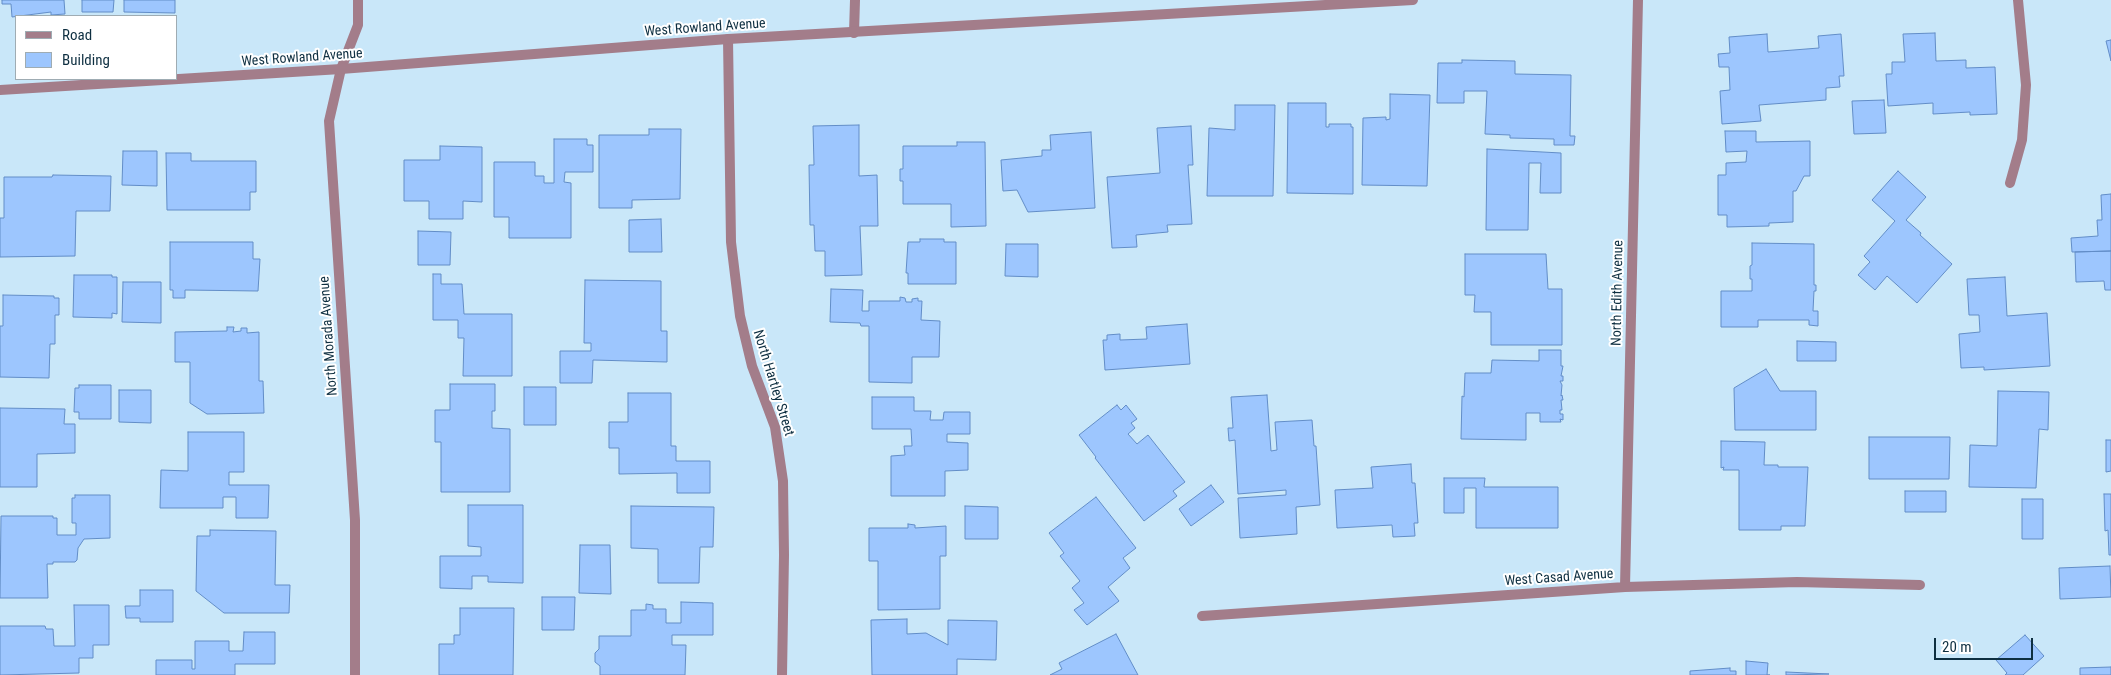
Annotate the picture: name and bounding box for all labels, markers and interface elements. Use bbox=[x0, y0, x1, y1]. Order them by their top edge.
legend bbox=[15, 15, 178, 80]
street label: West Rowland Avenue bbox=[644, 15, 766, 41]
text: Road bbox=[62, 26, 92, 44]
street label: West Rowland Avenue bbox=[241, 45, 363, 71]
text: Building bbox=[62, 51, 110, 69]
street label: North Edith Avenue bbox=[1609, 240, 1627, 346]
street label: North Morada Avenue bbox=[316, 276, 342, 396]
street label: North Hartley Street bbox=[749, 328, 797, 438]
street label: West Casad Avenue bbox=[1504, 566, 1614, 590]
scale bar bbox=[1936, 628, 2035, 660]
text: 20 m bbox=[1942, 638, 1972, 656]

